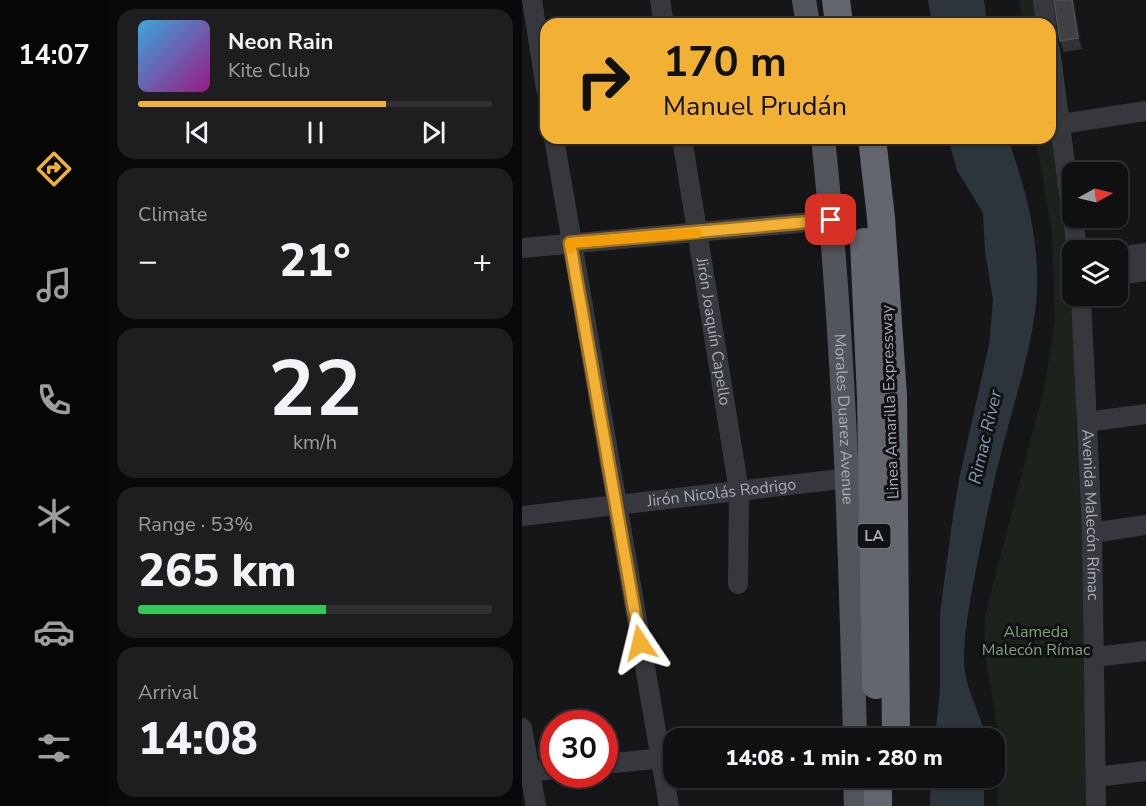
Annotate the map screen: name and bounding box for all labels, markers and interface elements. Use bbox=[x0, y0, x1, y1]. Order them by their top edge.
text: Neon Rain bbox=[228, 27, 333, 57]
text: 170 m bbox=[663, 34, 787, 91]
text: 14:07 bbox=[18, 37, 90, 74]
icon: right bbox=[564, 42, 642, 120]
text: Kite Club bbox=[228, 57, 310, 84]
text: Manuel Prudán bbox=[663, 88, 847, 125]
icon: previous bbox=[181, 116, 214, 149]
icon: pause bbox=[299, 116, 332, 149]
icon: next bbox=[417, 116, 450, 149]
icon: directions bbox=[33, 148, 75, 190]
north arrow bbox=[1062, 162, 1128, 228]
map controls bbox=[1062, 162, 1128, 306]
pin bbox=[805, 194, 856, 245]
text: Climate bbox=[138, 201, 207, 228]
icon: arrive bbox=[814, 203, 847, 236]
text: 21° bbox=[279, 231, 351, 292]
text: − bbox=[138, 239, 158, 284]
text: + bbox=[472, 239, 492, 284]
button: layers bbox=[1062, 240, 1128, 306]
street label: Jirón Joaquín Capello bbox=[690, 255, 736, 407]
icon: music bbox=[33, 264, 75, 306]
street label: Linea Amarilla Expressway bbox=[876, 304, 904, 499]
street label: Morales Duarez Avenue bbox=[828, 333, 859, 505]
text: 22 bbox=[268, 336, 362, 443]
icon: phone bbox=[33, 379, 75, 421]
water label: Rimac River bbox=[963, 387, 1008, 486]
text: km/h bbox=[293, 429, 337, 456]
street label: Avenida Malecón Rímac bbox=[1076, 429, 1104, 601]
street label: Jirón Nicolás Rodrigo bbox=[645, 473, 798, 512]
icon: climate bbox=[33, 495, 75, 537]
text: Range · 53% bbox=[138, 511, 253, 538]
road number: LA bbox=[858, 524, 890, 548]
text: 265 km bbox=[138, 541, 297, 602]
icon: car bbox=[33, 611, 75, 653]
position arrow bbox=[608, 611, 672, 675]
park label: Alameda Malecón Rímac bbox=[982, 621, 1091, 661]
text: Arrival bbox=[138, 679, 198, 706]
text: 14:08 bbox=[138, 709, 258, 770]
speed limit sign: 30 bbox=[540, 710, 618, 788]
icon: filters bbox=[33, 727, 75, 769]
text: 14:08 · 1 min · 280 m bbox=[725, 743, 943, 773]

